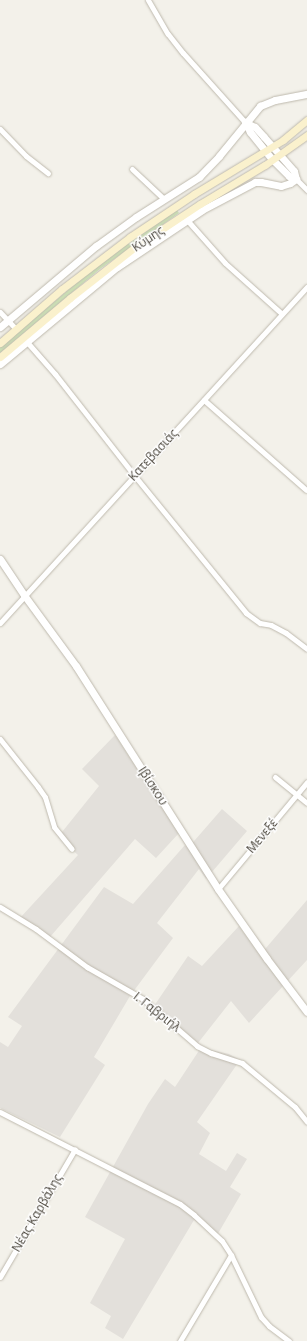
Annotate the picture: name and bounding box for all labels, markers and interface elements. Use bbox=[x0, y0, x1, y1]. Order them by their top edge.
street label: Κύμης bbox=[129, 223, 167, 255]
street label: Κατεβασιάς bbox=[125, 426, 181, 484]
street label: Ιβίσκου bbox=[135, 764, 171, 808]
street label: Μενεξέ bbox=[244, 816, 280, 856]
street label: Ι. Γαβριήλ bbox=[131, 989, 183, 1035]
street label: Νέας Καρβάλης bbox=[9, 1172, 65, 1254]

